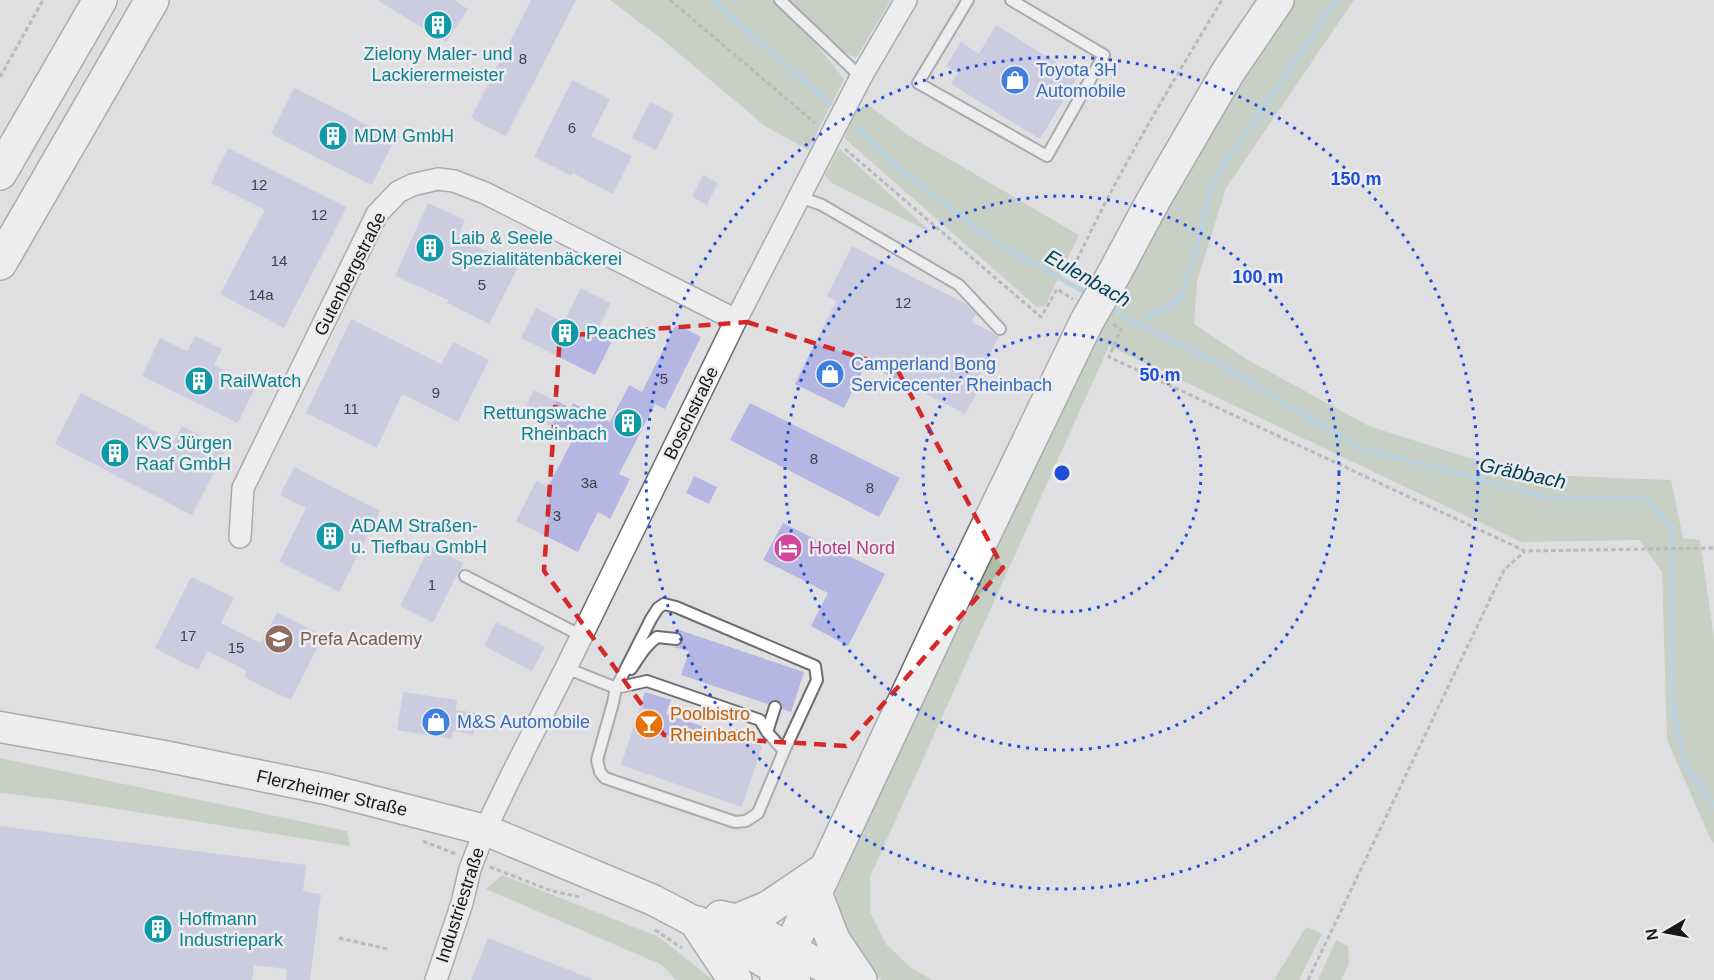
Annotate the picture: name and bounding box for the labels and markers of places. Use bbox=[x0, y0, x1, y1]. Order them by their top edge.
building icon: Zielony Maler- und Lackierermeister bbox=[422, 9, 454, 41]
place label: Zielony Maler- und Lackierermeister bbox=[363, 44, 513, 85]
place label: Toyota 3H Automobile bbox=[1036, 60, 1126, 101]
shop icon: Toyota 3H Automobile bbox=[999, 64, 1031, 96]
building icon: MDM GmbH bbox=[317, 120, 349, 152]
place label: MDM GmbH bbox=[354, 126, 454, 146]
place label: Laib & Seele Spezialitätenbäckerei bbox=[451, 228, 622, 269]
building icon: Laib & Seele Spezialitätenbäckerei bbox=[414, 232, 446, 264]
building icon: Peaches bbox=[549, 317, 581, 349]
place label: Peaches bbox=[586, 323, 656, 343]
place label: Camperland Bong Servicecenter Rheinbach bbox=[851, 354, 1052, 395]
shop icon: Camperland Bong Servicecenter Rheinbach bbox=[814, 358, 846, 390]
building icon: RailWatch bbox=[183, 365, 215, 397]
place label: RailWatch bbox=[220, 371, 301, 391]
place label: Rettungswache Rheinbach bbox=[483, 403, 607, 444]
building icon: Rettungswache Rheinbach bbox=[612, 407, 644, 439]
place label: KVS Jürgen Raaf GmbH bbox=[136, 433, 232, 474]
building icon: KVS Jürgen Raaf GmbH bbox=[99, 437, 131, 469]
centre of rings bbox=[1052, 463, 1072, 483]
place label: ADAM Straßen- u. Tiefbau GmbH bbox=[351, 516, 487, 557]
building icon: ADAM Straßen- u. Tiefbau GmbH bbox=[314, 520, 346, 552]
hotel icon: Hotel Nord bbox=[772, 532, 804, 564]
place label: Hotel Nord bbox=[809, 538, 895, 558]
school or university icon: Prefa Academy bbox=[263, 623, 295, 655]
place label: Prefa Academy bbox=[300, 629, 422, 649]
place label: Poolbistro Rheinbach bbox=[670, 704, 756, 745]
shop icon: M&S Automobile bbox=[420, 706, 452, 738]
bar icon: Poolbistro Rheinbach bbox=[633, 708, 665, 740]
place label: M&S Automobile bbox=[457, 712, 590, 732]
place label: Hoffmann Industriepark bbox=[179, 909, 284, 950]
building icon: Hoffmann Industriepark bbox=[142, 913, 174, 945]

